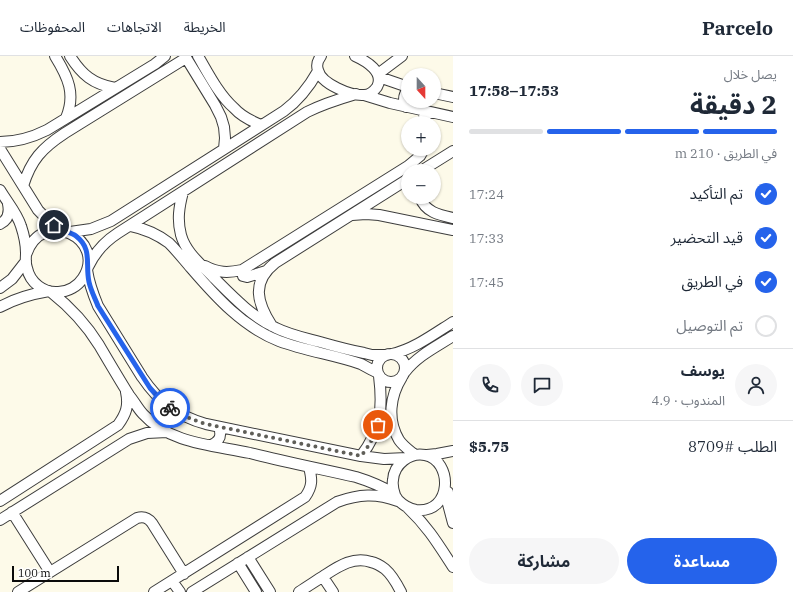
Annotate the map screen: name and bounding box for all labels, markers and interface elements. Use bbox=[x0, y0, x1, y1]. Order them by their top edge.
text: Parcelo bbox=[702, 16, 773, 40]
text: المحفوظات bbox=[20, 18, 85, 36]
text: الاتجاهات bbox=[107, 18, 162, 36]
text: الخريطة bbox=[184, 18, 226, 36]
text: يصل خلال bbox=[724, 66, 777, 83]
north arrow bbox=[401, 68, 441, 108]
map controls bbox=[401, 68, 441, 204]
text: 17:53–17:58 bbox=[469, 81, 559, 100]
text: 2 دقيقة bbox=[690, 87, 777, 121]
button: + bbox=[401, 116, 441, 156]
text: في الطريق · 210 m bbox=[675, 145, 777, 162]
button: − bbox=[401, 164, 441, 204]
icon: check bbox=[755, 183, 777, 205]
text: تم التأكيد bbox=[689, 184, 743, 203]
text: 17:24 bbox=[469, 186, 504, 203]
pin bbox=[37, 208, 71, 242]
icon: home bbox=[43, 214, 65, 236]
icon: check bbox=[755, 227, 777, 249]
text: قيد التحضير bbox=[671, 228, 743, 247]
text: 17:33 bbox=[469, 230, 504, 247]
icon: check bbox=[755, 271, 777, 293]
text: في الطريق bbox=[682, 272, 743, 291]
text: 17:45 bbox=[469, 274, 504, 291]
text: تم التوصيل bbox=[676, 316, 743, 335]
text: يوسف bbox=[681, 361, 725, 380]
button: phone bbox=[469, 364, 511, 406]
button: chat bbox=[521, 364, 563, 406]
button: person bbox=[735, 364, 777, 406]
courier bbox=[150, 388, 190, 428]
text: المندوب · 4.9 bbox=[652, 392, 725, 409]
icon: bike bbox=[159, 397, 181, 419]
pin bbox=[361, 408, 395, 442]
icon: bag bbox=[367, 414, 389, 436]
text: $5.75 bbox=[469, 437, 509, 456]
text: الطلب #8709 bbox=[688, 437, 777, 456]
button: مشاركة bbox=[469, 538, 619, 584]
button: مساعدة bbox=[627, 538, 777, 584]
scale bar bbox=[12, 564, 119, 583]
text: 100 m bbox=[18, 566, 51, 580]

